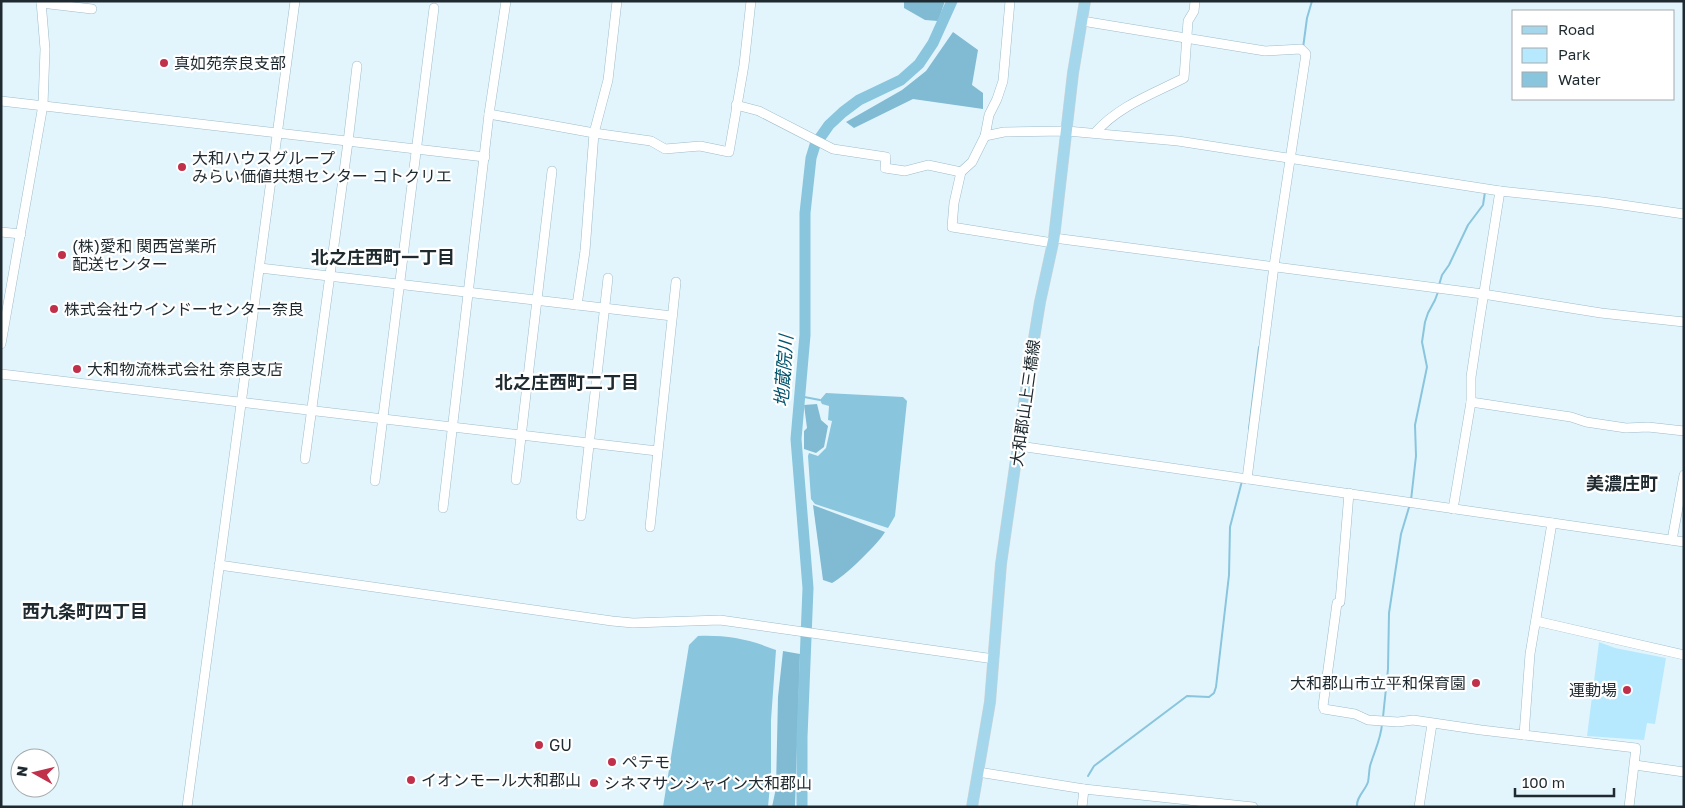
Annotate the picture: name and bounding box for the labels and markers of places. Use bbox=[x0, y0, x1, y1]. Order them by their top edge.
place label: 真如苑奈良支部 bbox=[174, 53, 286, 73]
marker: 真如苑奈良支部 bbox=[158, 57, 170, 69]
place label: 大和ハウスグループ みらい価値共想センター コトクリエ bbox=[192, 148, 452, 186]
marker: 大和ハウスグループ みらい価値共想センター コトクリエ bbox=[176, 161, 188, 173]
place label: (株)愛和 関西営業所 配送センター bbox=[72, 236, 216, 274]
marker: (株)愛和 関西営業所 配送センター bbox=[56, 249, 68, 261]
place label: 株式会社ウインドーセンター奈良 bbox=[64, 299, 304, 319]
marker: 株式会社ウインドーセンター奈良 bbox=[48, 303, 60, 315]
place label: 大和物流株式会社 奈良支店 bbox=[87, 359, 283, 379]
marker: 大和物流株式会社 奈良支店 bbox=[71, 363, 83, 375]
place label: 大和郡山市立平和保育園 bbox=[1290, 673, 1466, 693]
marker: 大和郡山市立平和保育園 bbox=[1470, 677, 1482, 689]
place label: 運動場 bbox=[1569, 680, 1617, 700]
marker: 運動場 bbox=[1621, 684, 1633, 696]
place label: GU bbox=[549, 735, 572, 755]
marker: GU bbox=[533, 739, 545, 751]
place label: ペテモ bbox=[622, 752, 670, 772]
marker: ペテモ bbox=[606, 756, 618, 768]
place label: イオンモール大和郡山 bbox=[421, 770, 581, 790]
place label: シネマサンシャイン大和郡山 bbox=[604, 773, 812, 793]
marker: イオンモール大和郡山 bbox=[405, 774, 417, 786]
marker: シネマサンシャイン大和郡山 bbox=[588, 777, 600, 789]

